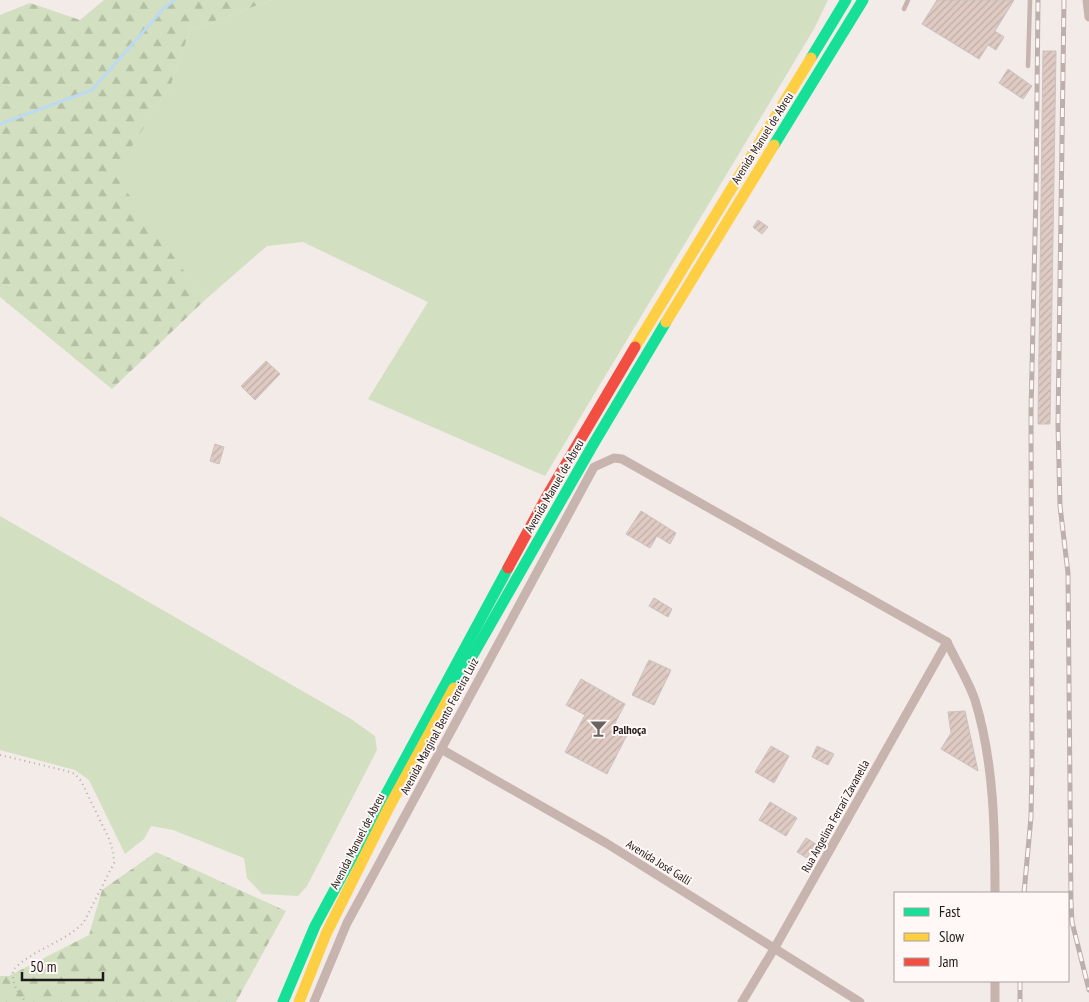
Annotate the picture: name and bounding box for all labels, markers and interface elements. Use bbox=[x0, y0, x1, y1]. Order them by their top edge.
street label: Avenida Manuel de Abreu bbox=[728, 89, 796, 187]
street label: Avenida Manuel de Abreu bbox=[521, 437, 587, 535]
street label: Avenida Marginal Bento Ferreira Luiz bbox=[397, 655, 481, 797]
bar icon: Palhoça bbox=[589, 719, 609, 739]
place label: Palhoça bbox=[613, 722, 646, 737]
street label: Rua Angelina Ferrari Zavanella bbox=[798, 757, 872, 875]
street label: Avenida Manuel de Abreu bbox=[326, 791, 388, 891]
street label: Avenida José Galli bbox=[624, 836, 694, 888]
legend bbox=[894, 892, 1069, 982]
text: Fast bbox=[939, 902, 960, 921]
text: Slow bbox=[939, 927, 964, 946]
scale bar bbox=[22, 950, 104, 982]
text: Jam bbox=[938, 952, 958, 971]
text: 50 m bbox=[30, 957, 56, 976]

